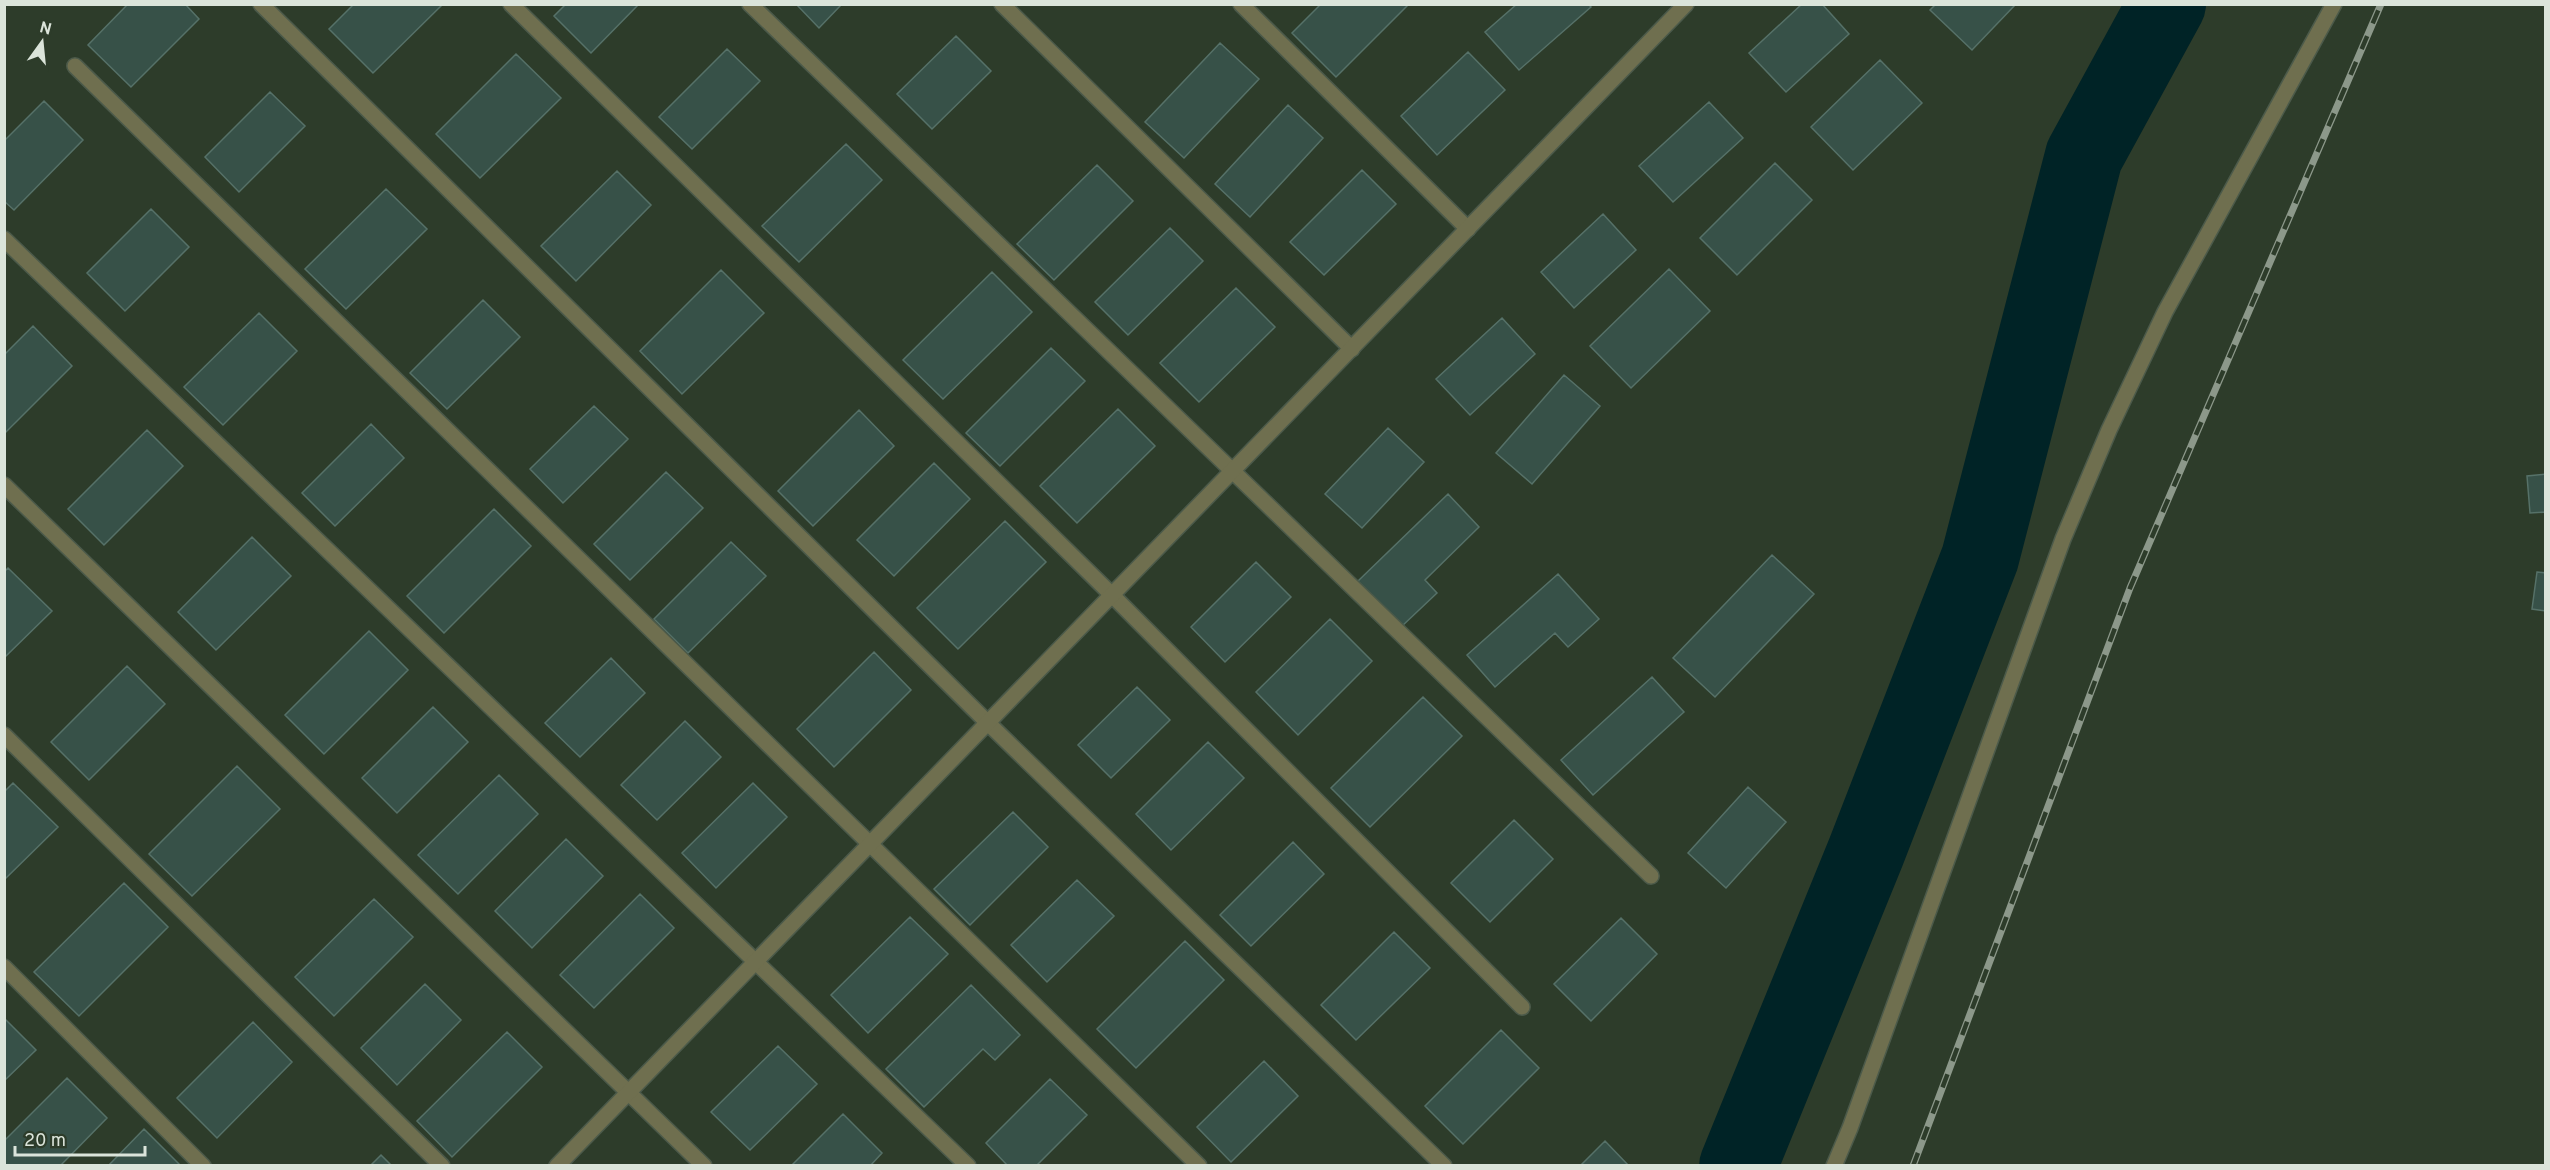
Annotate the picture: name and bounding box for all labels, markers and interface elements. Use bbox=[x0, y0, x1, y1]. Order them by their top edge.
north arrow bbox=[12, 12, 72, 72]
text: N bbox=[37, 18, 54, 41]
scale bar bbox=[15, 1119, 146, 1157]
text: 20 m bbox=[24, 1130, 66, 1153]

